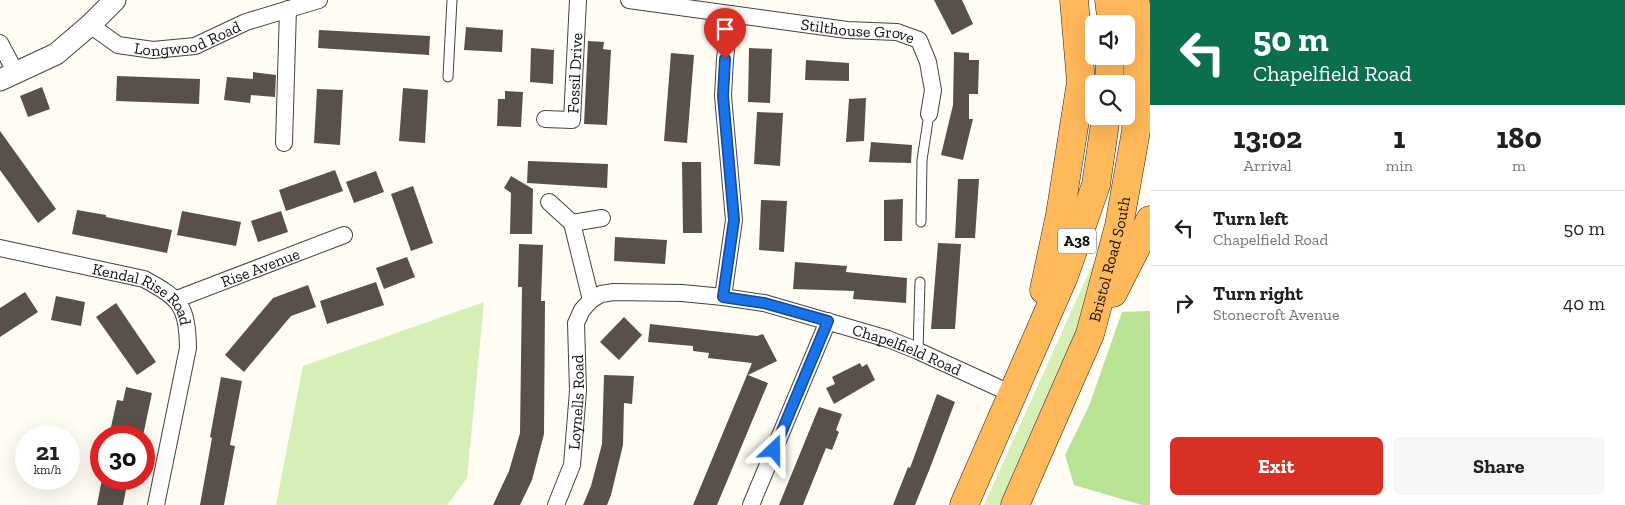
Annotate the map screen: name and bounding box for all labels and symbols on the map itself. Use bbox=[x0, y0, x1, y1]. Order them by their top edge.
pin bbox=[704, 8, 746, 59]
street label: Stilthouse Grove bbox=[800, 15, 917, 48]
street label: Longwood Road bbox=[133, 17, 244, 60]
street label: Fossil Drive bbox=[563, 32, 586, 114]
street label: Bristol Road South bbox=[1085, 195, 1134, 324]
road number: A38 bbox=[1058, 228, 1096, 254]
street label: Rise Avenue bbox=[218, 244, 302, 291]
street label: Kendal Rise Road bbox=[91, 259, 195, 327]
street label: Chapelfield Road bbox=[850, 320, 964, 380]
street label: Loynells Road bbox=[564, 354, 588, 451]
position arrow bbox=[747, 423, 799, 475]
speed limit sign: 30 bbox=[90, 425, 155, 490]

